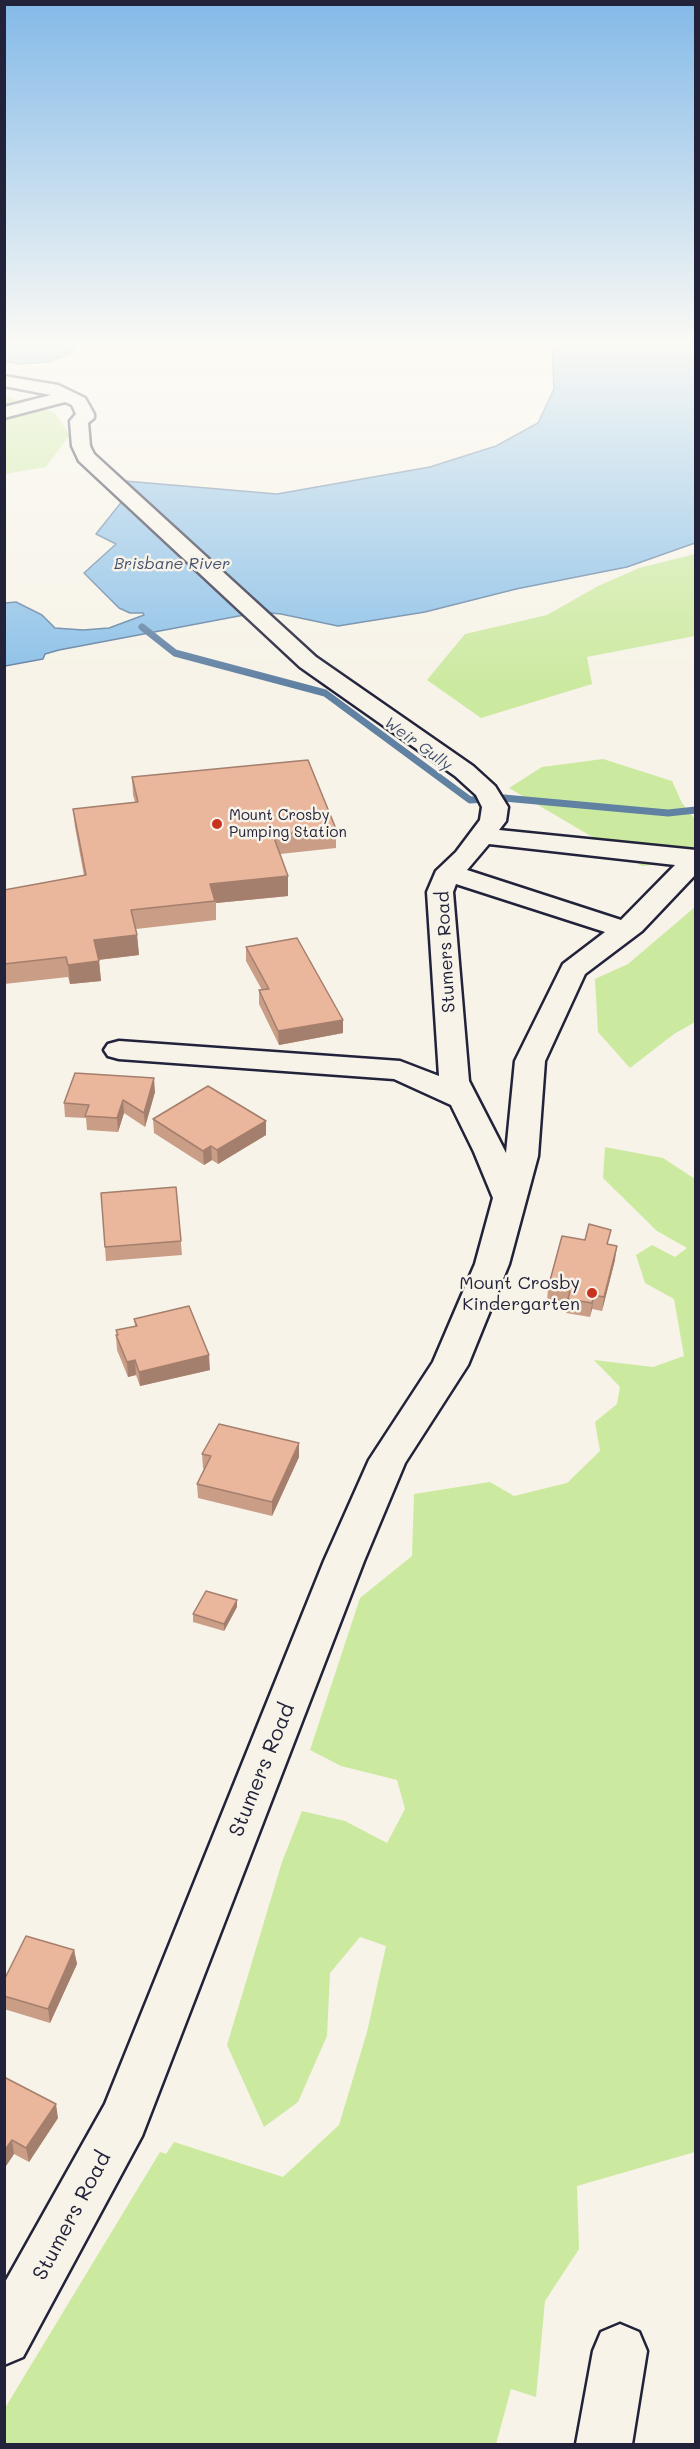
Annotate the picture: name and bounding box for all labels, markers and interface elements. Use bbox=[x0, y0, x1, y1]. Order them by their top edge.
water label: Brisbane River bbox=[114, 554, 230, 574]
water label: Weir Gully bbox=[380, 713, 456, 775]
place label: Mount Crosby Pumping Station bbox=[229, 806, 347, 841]
marker: Mount Crosby Pumping Station bbox=[210, 817, 224, 831]
street label: Stumers Road bbox=[432, 891, 460, 1013]
place label: Mount Crosby Kindergarten bbox=[459, 1272, 580, 1314]
marker: Mount Crosby Kindergarten bbox=[585, 1286, 599, 1300]
street label: Stumers Road bbox=[224, 1699, 300, 1841]
street label: Stumers Road bbox=[28, 2147, 116, 2285]

